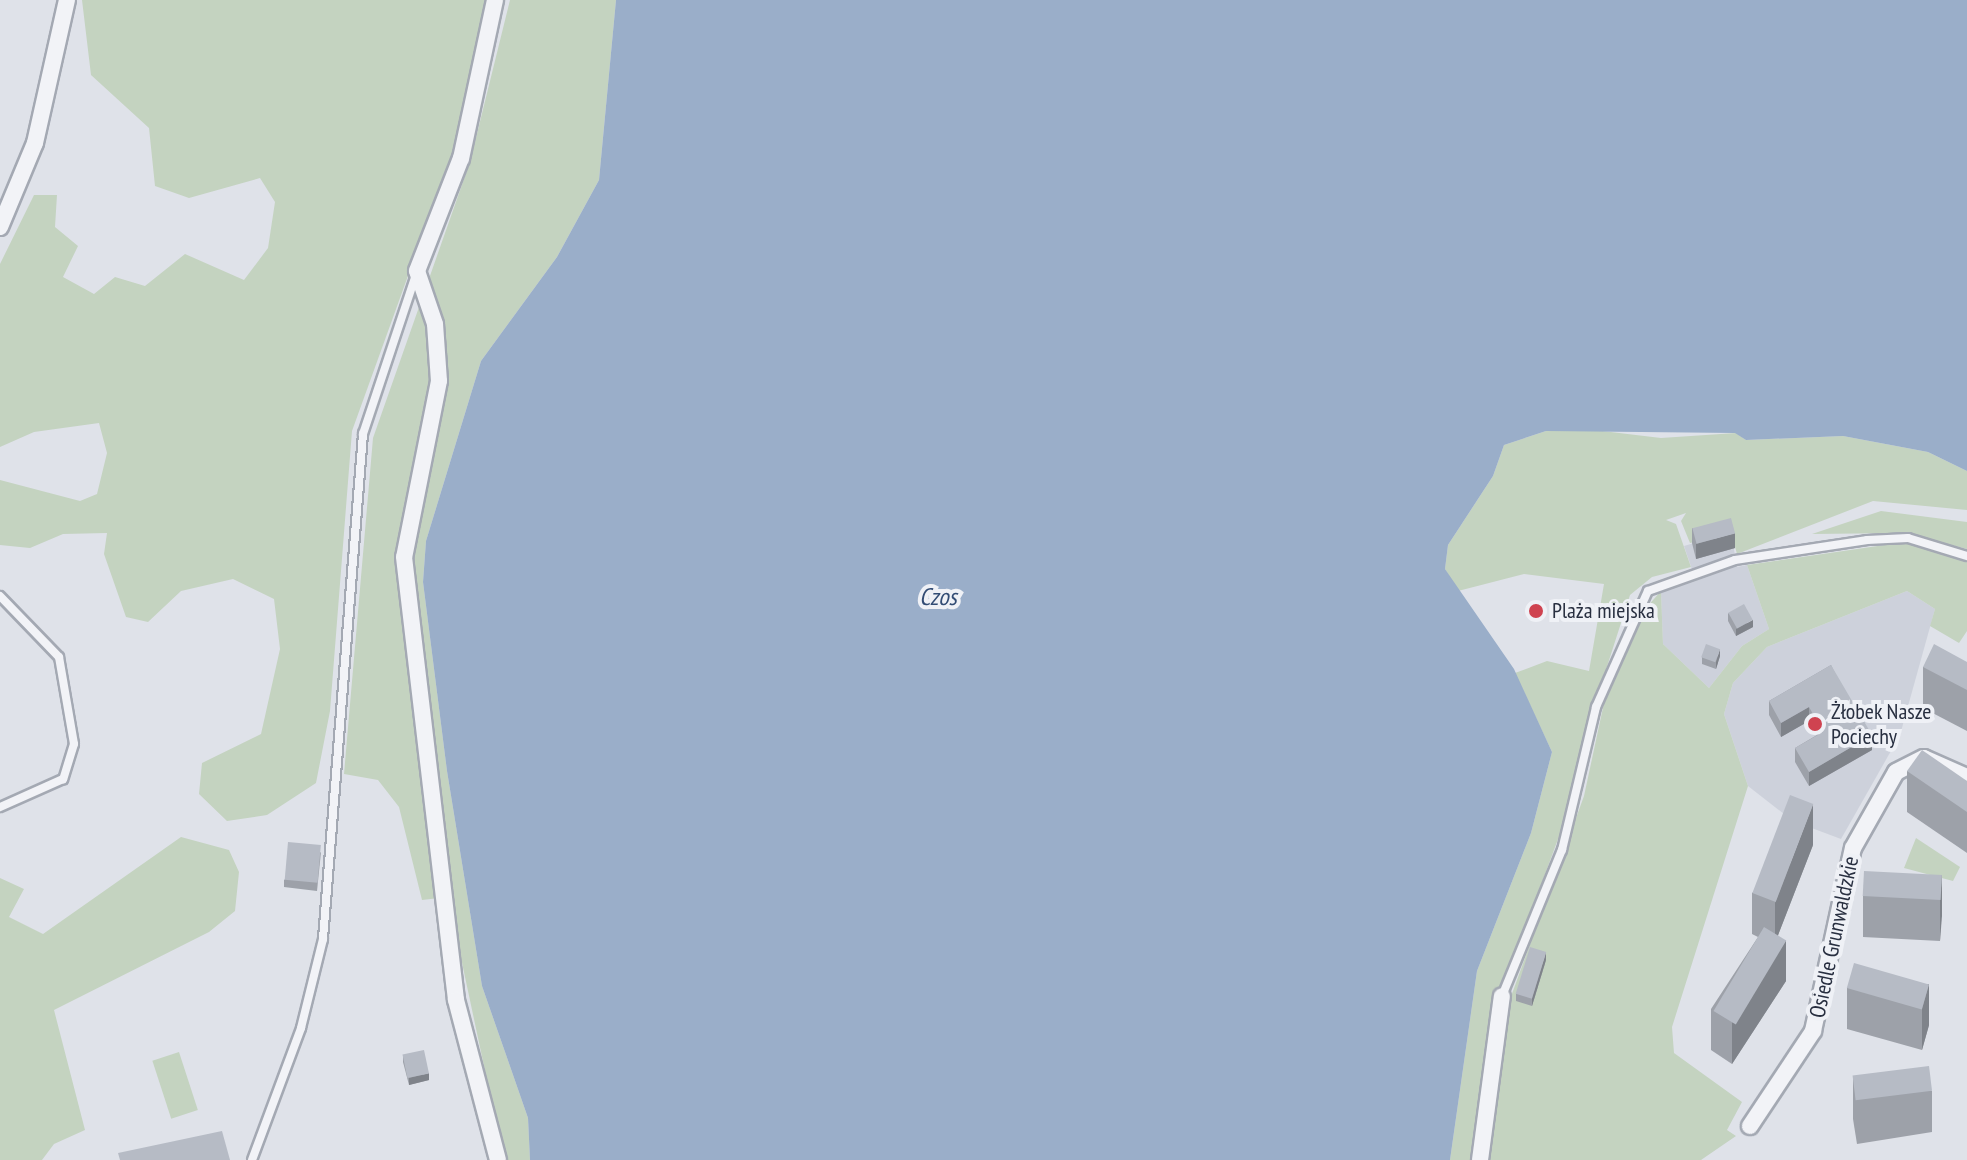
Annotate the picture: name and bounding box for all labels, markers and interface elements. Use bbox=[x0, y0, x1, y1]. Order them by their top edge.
water label: Czos bbox=[919, 583, 957, 611]
place label: Plaża miejska bbox=[1552, 598, 1655, 624]
marker: Plaża miejska bbox=[1527, 602, 1545, 620]
place label: Żłobek Nasze Pociechy bbox=[1831, 698, 1932, 750]
marker: Żłobek Nasze Pociechy bbox=[1806, 715, 1824, 733]
street label: Osiedle Grunwaldzkie bbox=[1804, 854, 1864, 1020]

